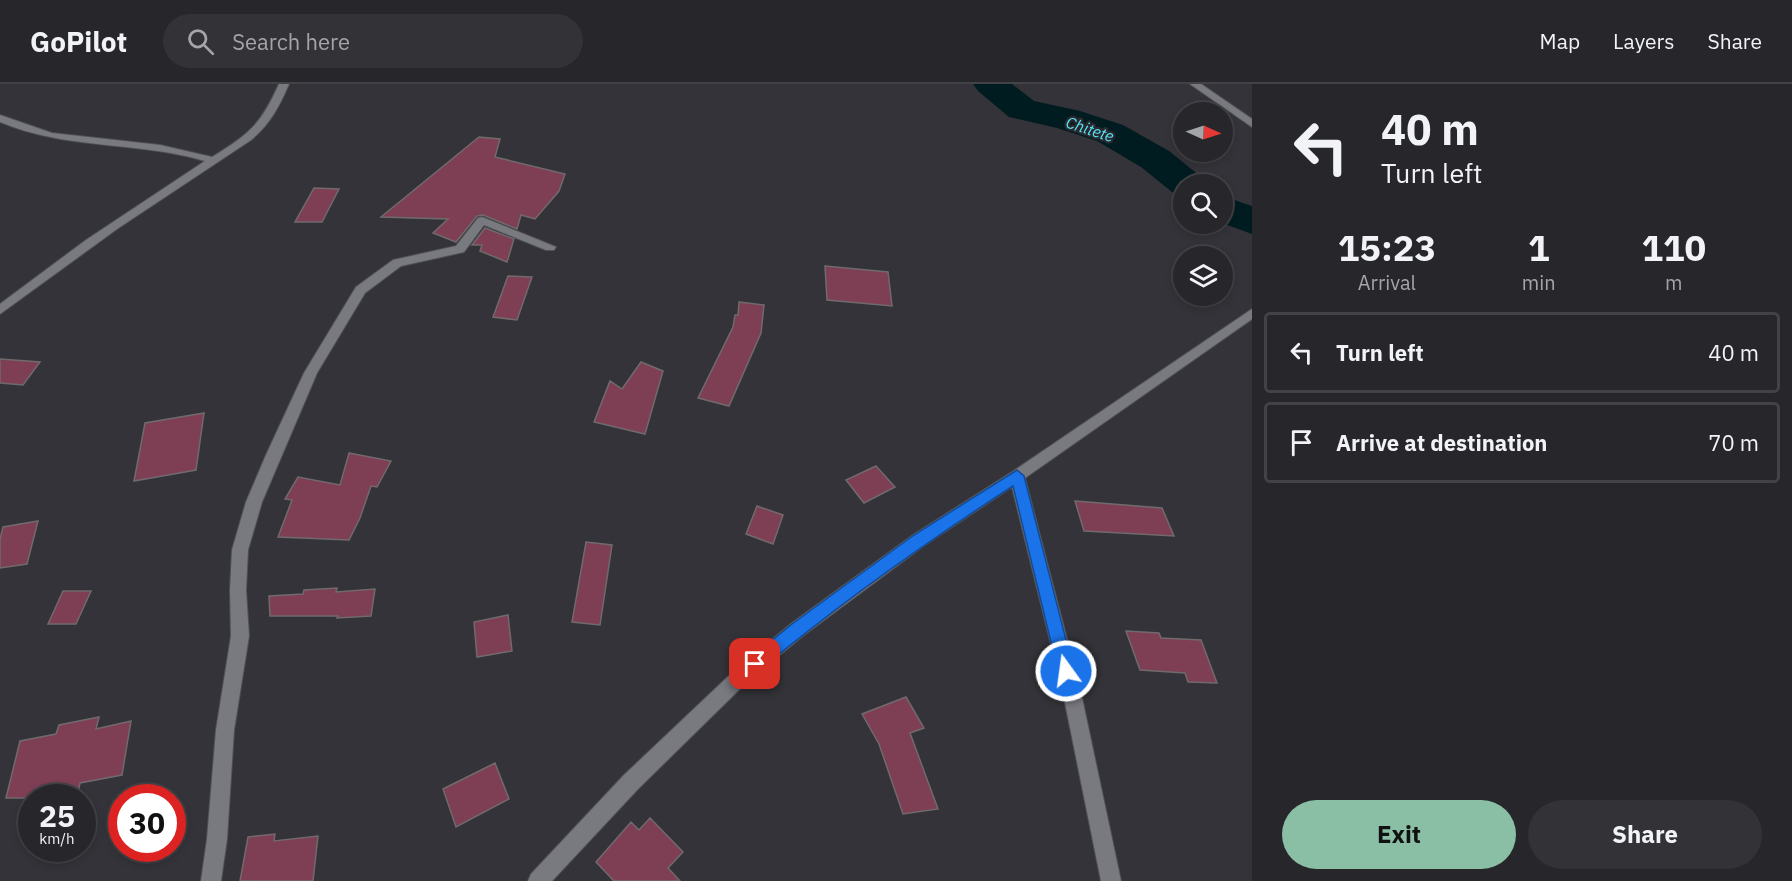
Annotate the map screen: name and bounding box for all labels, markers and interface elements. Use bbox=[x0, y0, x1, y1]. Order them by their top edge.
search box bbox=[163, 14, 583, 68]
text: GoPilot bbox=[30, 23, 127, 60]
icon: search bbox=[184, 25, 217, 58]
text: Search here bbox=[232, 27, 350, 56]
text: Map bbox=[1540, 27, 1580, 55]
text: Layers bbox=[1613, 27, 1675, 55]
text: Share bbox=[1708, 27, 1762, 55]
north arrow bbox=[1173, 102, 1233, 162]
map controls bbox=[1173, 102, 1233, 306]
text: 40 m bbox=[1381, 102, 1479, 157]
icon: left bbox=[1282, 108, 1360, 186]
water label: Chitete bbox=[1063, 112, 1117, 146]
text: Turn left bbox=[1381, 155, 1482, 190]
button: search bbox=[1173, 174, 1233, 234]
text: 15:23 bbox=[1338, 224, 1436, 271]
text: 1 bbox=[1528, 224, 1550, 271]
text: 110 bbox=[1641, 224, 1706, 271]
button: layers bbox=[1173, 246, 1233, 306]
text: Arrival bbox=[1358, 269, 1416, 296]
text: min bbox=[1522, 269, 1556, 296]
text: m bbox=[1665, 269, 1683, 296]
icon: left bbox=[1285, 336, 1318, 369]
text: Turn left bbox=[1336, 338, 1424, 367]
text: 40 m bbox=[1708, 338, 1759, 367]
icon: arrive bbox=[1285, 426, 1318, 459]
text: Arrive at destination bbox=[1336, 428, 1547, 457]
text: 70 m bbox=[1708, 428, 1759, 457]
pin bbox=[729, 638, 780, 689]
position arrow bbox=[1034, 639, 1098, 703]
icon: arrive bbox=[738, 647, 771, 680]
speed limit sign: 30 bbox=[108, 784, 186, 862]
text: 25 bbox=[39, 796, 75, 835]
button: Exit bbox=[1282, 800, 1516, 869]
button: Share bbox=[1528, 800, 1762, 869]
text: km/h bbox=[39, 829, 75, 848]

